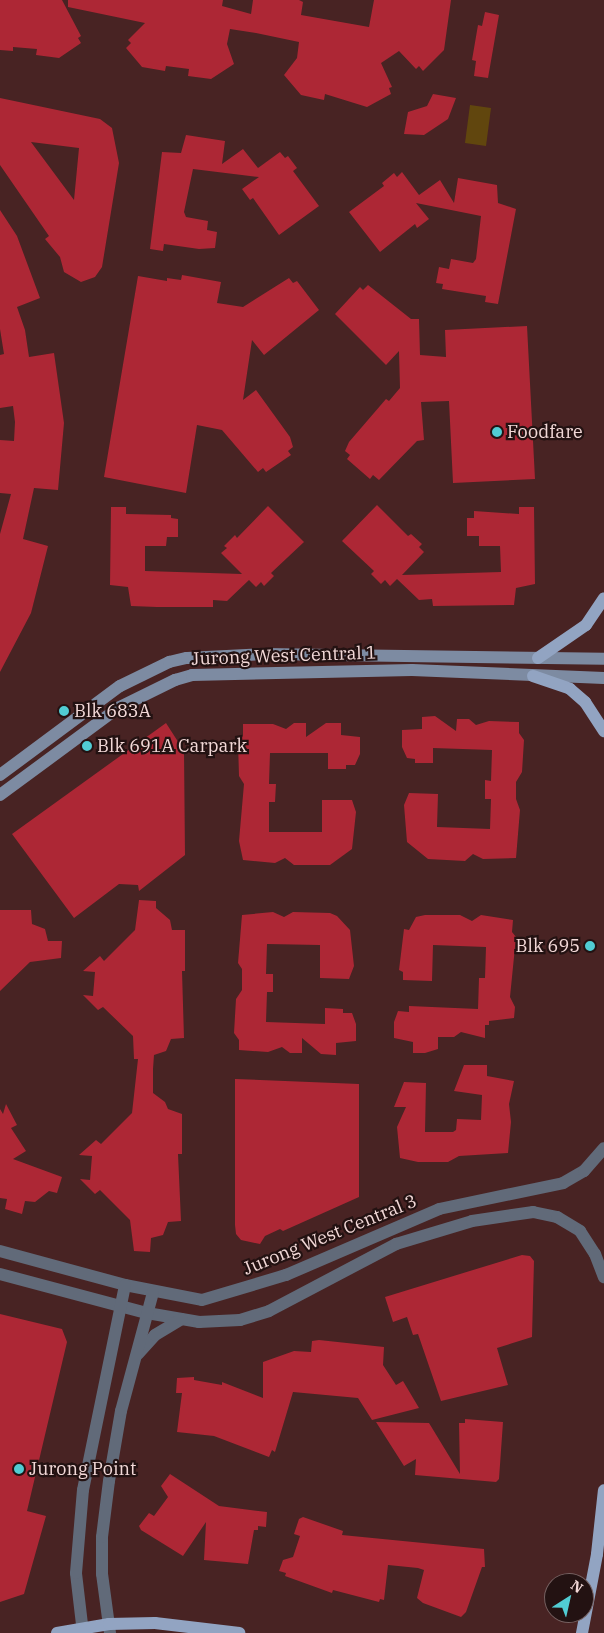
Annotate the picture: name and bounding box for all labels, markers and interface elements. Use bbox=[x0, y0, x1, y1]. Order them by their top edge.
place label: Foodfare bbox=[507, 421, 583, 443]
marker: Foodfare bbox=[491, 426, 503, 438]
street label: Jurong West Central 1 bbox=[191, 642, 377, 670]
place label: Blk 683A bbox=[74, 700, 151, 722]
marker: Blk 683A bbox=[58, 705, 70, 717]
place label: Blk 691A Carpark bbox=[97, 735, 247, 757]
marker: Blk 691A Carpark bbox=[81, 740, 93, 752]
place label: Blk 695 bbox=[515, 935, 580, 957]
marker: Blk 695 bbox=[584, 940, 596, 952]
street label: Jurong West Central 3 bbox=[240, 1190, 420, 1280]
place label: Jurong Point bbox=[29, 1458, 136, 1480]
marker: Jurong Point bbox=[13, 1463, 25, 1475]
north arrow bbox=[544, 1573, 594, 1623]
text: N bbox=[567, 1576, 587, 1597]

